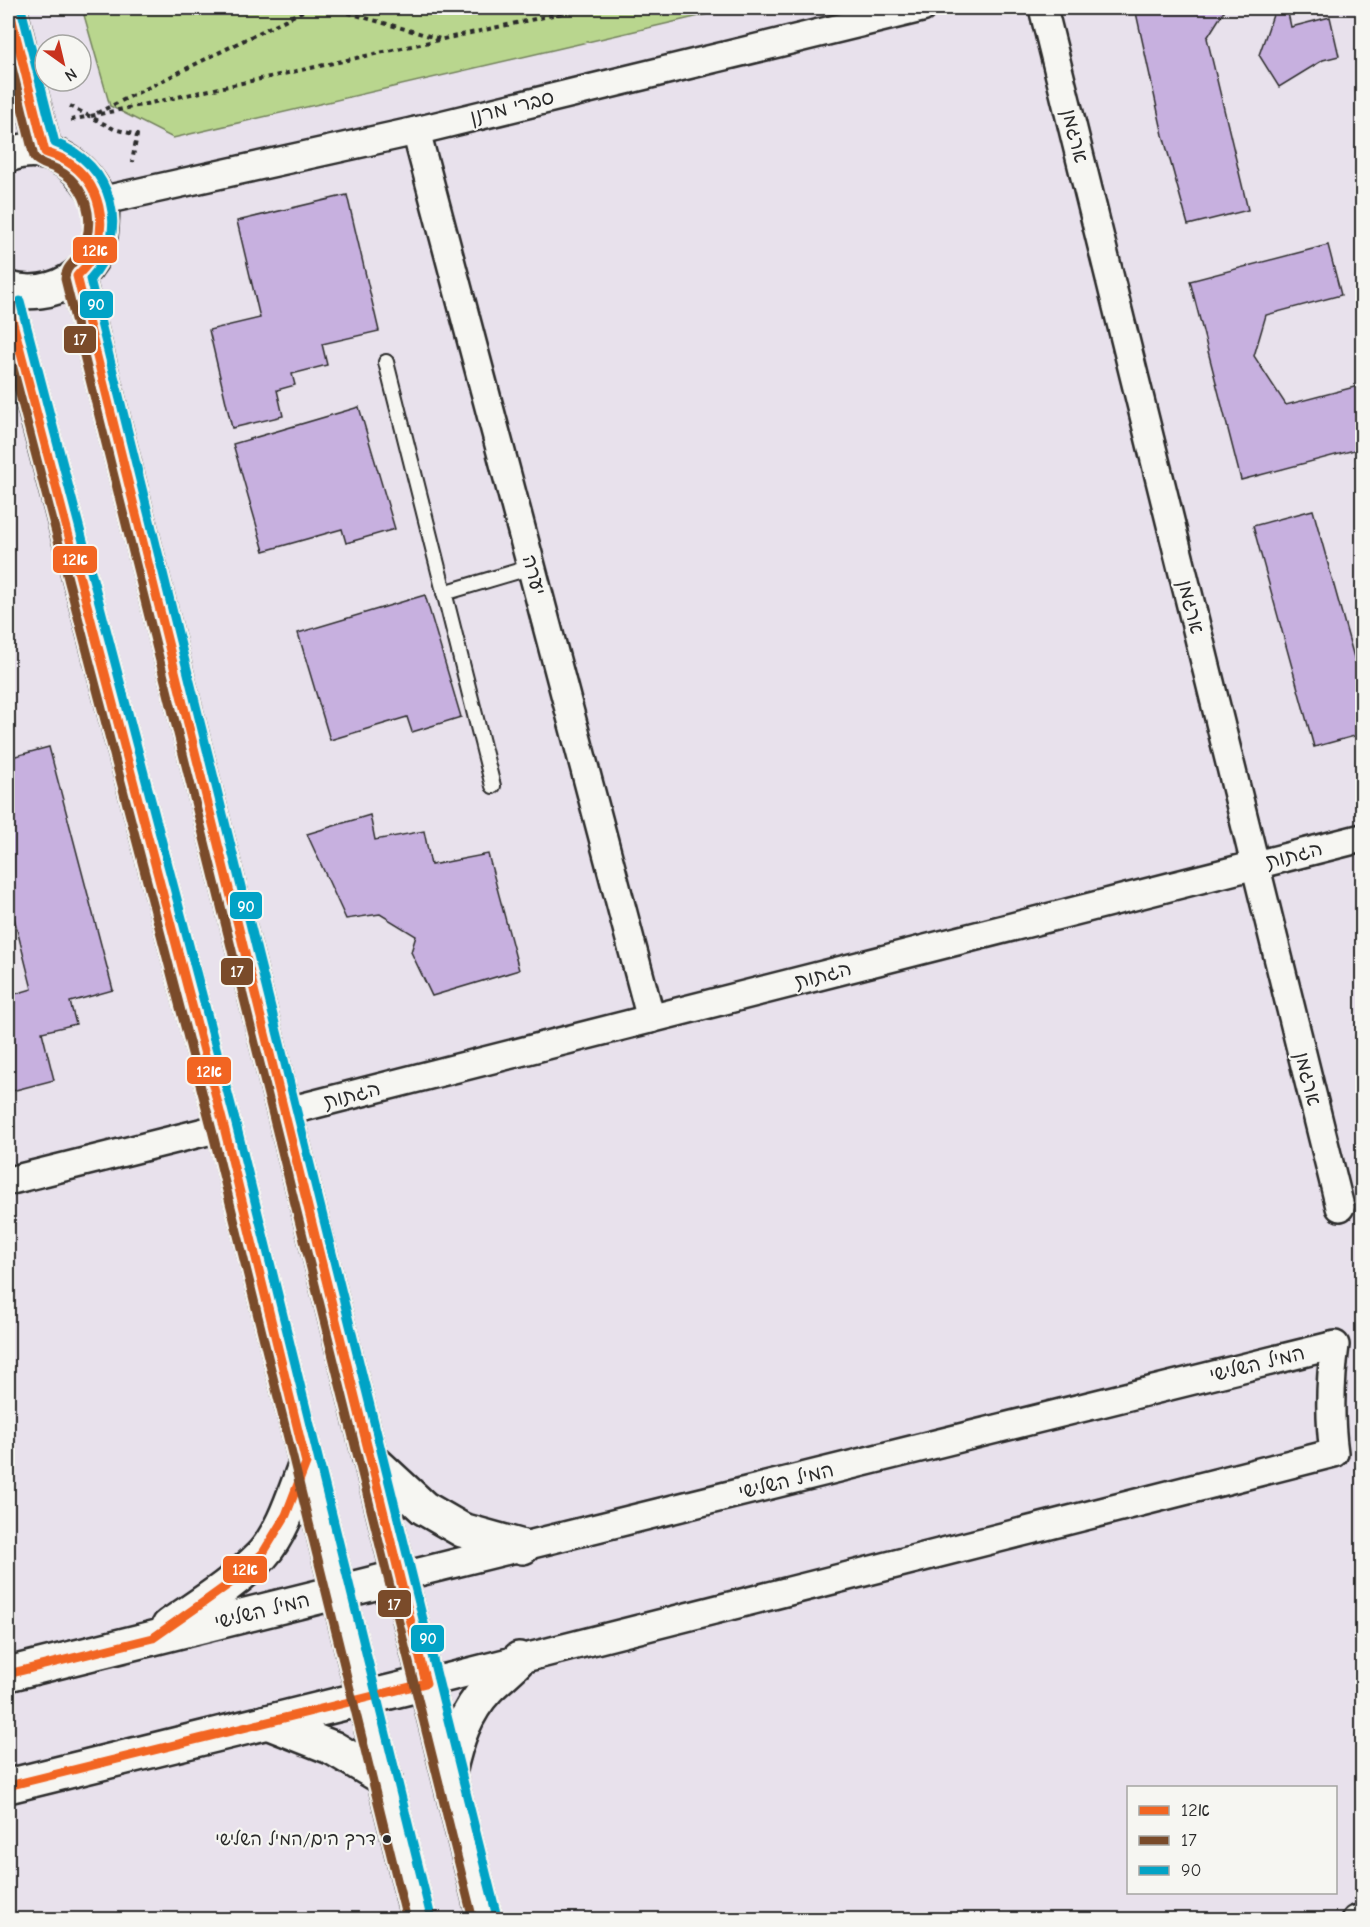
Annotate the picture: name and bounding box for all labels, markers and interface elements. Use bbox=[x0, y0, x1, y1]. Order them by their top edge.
north arrow bbox=[33, 33, 93, 93]
text: N bbox=[61, 64, 80, 85]
street label: סברי מרנן bbox=[468, 85, 557, 129]
street label: ארגמן bbox=[1056, 107, 1093, 166]
line badge: 12א bbox=[72, 236, 118, 264]
text: 12א bbox=[82, 242, 108, 260]
line badge: 90 bbox=[79, 290, 114, 319]
text: 90 bbox=[87, 296, 105, 314]
line badge: 17 bbox=[63, 325, 97, 354]
text: 17 bbox=[73, 331, 88, 349]
line badge: 12א bbox=[52, 545, 98, 574]
text: 12א bbox=[62, 551, 88, 569]
street label: יערה bbox=[518, 552, 550, 598]
street label: ארגמן bbox=[1172, 578, 1209, 637]
street label: הגתות bbox=[1263, 837, 1325, 873]
line badge: 90 bbox=[229, 891, 263, 920]
text: 90 bbox=[237, 898, 255, 916]
line badge: 17 bbox=[220, 957, 254, 986]
street label: הגתות bbox=[792, 957, 854, 993]
text: 17 bbox=[230, 963, 245, 981]
street label: ארגמן bbox=[1289, 1050, 1326, 1109]
line badge: 12א bbox=[186, 1056, 232, 1085]
text: 12א bbox=[196, 1063, 222, 1081]
street label: הגתות bbox=[321, 1077, 383, 1113]
street label: המיל השלישי bbox=[1207, 1341, 1307, 1387]
street label: המיל השלישי bbox=[736, 1458, 836, 1504]
line badge: 12א bbox=[222, 1555, 268, 1584]
text: 12א bbox=[232, 1561, 258, 1579]
street label: המיל השלישי bbox=[212, 1588, 312, 1634]
line badge: 17 bbox=[377, 1589, 412, 1618]
text: 17 bbox=[387, 1596, 402, 1614]
line badge: 90 bbox=[410, 1624, 445, 1653]
text: 90 bbox=[419, 1630, 437, 1648]
legend bbox=[1127, 1786, 1337, 1894]
text: 12א bbox=[1181, 1800, 1210, 1821]
place label: דרך הים/המיל השלישי bbox=[215, 1829, 376, 1850]
text: 17 bbox=[1181, 1830, 1197, 1851]
marker: דרך הים/המיל השלישי bbox=[381, 1833, 393, 1845]
text: 90 bbox=[1181, 1860, 1202, 1881]

